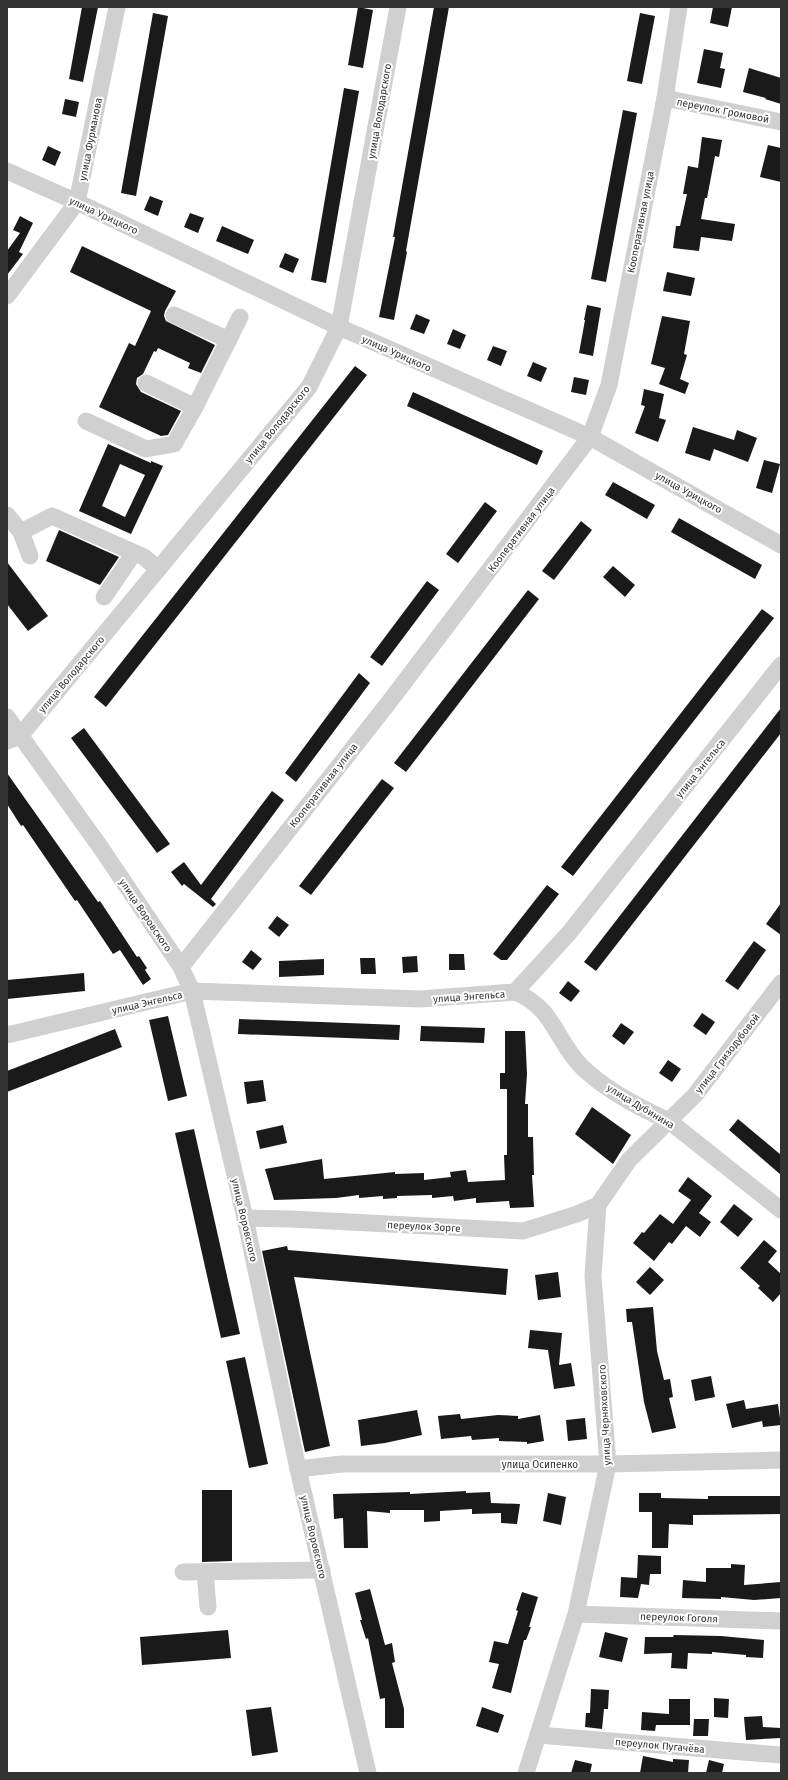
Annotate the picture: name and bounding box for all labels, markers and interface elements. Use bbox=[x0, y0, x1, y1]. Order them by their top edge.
street label: улица Володарского bbox=[366, 63, 394, 160]
street label: переулок Громовой bbox=[676, 96, 770, 126]
street label: улица Фурманова bbox=[77, 97, 105, 182]
street label: Кооперативная улица bbox=[625, 170, 657, 274]
street label: улица Урицкого bbox=[67, 195, 140, 237]
street label: улица Урицкого bbox=[360, 333, 433, 375]
street label: улица Володарского bbox=[243, 383, 313, 466]
street label: улица Урицкого bbox=[653, 470, 724, 516]
street label: Кооперативная улица bbox=[486, 485, 558, 575]
street label: улица Володарского bbox=[36, 634, 107, 715]
street label: улица Энгельса bbox=[673, 737, 728, 800]
street label: Кооперативная улица bbox=[287, 741, 360, 830]
street label: улица Воровского bbox=[116, 877, 174, 954]
street label: улица Энгельса bbox=[433, 988, 506, 1006]
street label: улица Энгельса bbox=[111, 989, 184, 1017]
street label: улица Гризодубовой bbox=[693, 1011, 763, 1096]
street label: улица Дубинина bbox=[605, 1082, 676, 1132]
street label: улица Воровского bbox=[229, 1177, 260, 1263]
street label: переулок Зорге bbox=[387, 1219, 461, 1235]
street label: улица Черняховского bbox=[596, 1364, 614, 1466]
street label: улица Осипенко bbox=[502, 1459, 578, 1471]
street label: улица Воровского bbox=[298, 1494, 329, 1580]
street label: переулок Гоголя bbox=[640, 1611, 718, 1625]
street label: переулок Пугачёва bbox=[615, 1735, 705, 1756]

